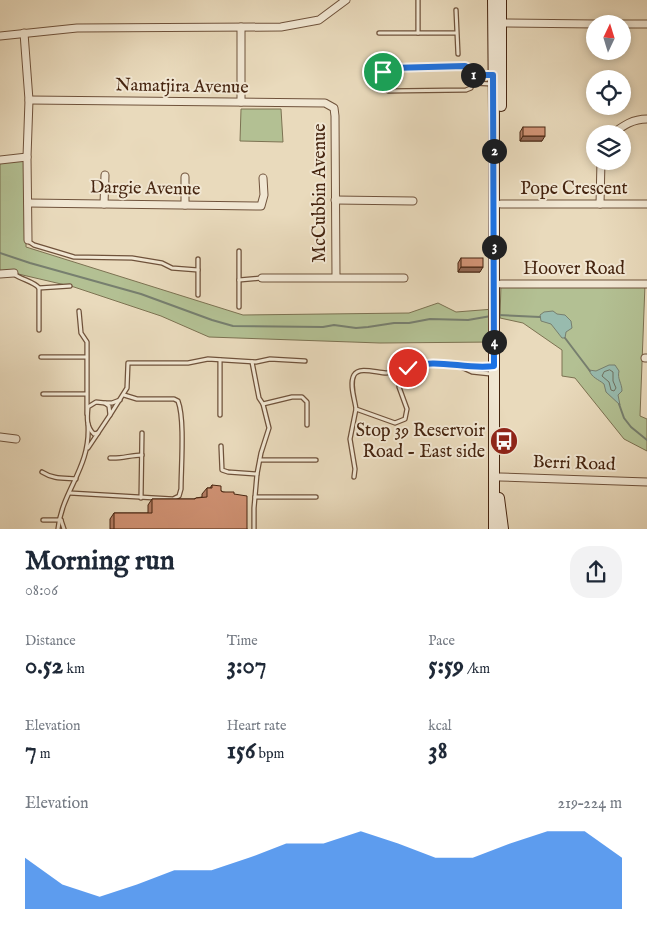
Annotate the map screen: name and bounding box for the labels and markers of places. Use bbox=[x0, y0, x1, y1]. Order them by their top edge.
pin bbox=[362, 51, 404, 93]
pin: 1 bbox=[460, 62, 486, 88]
pin: 2 bbox=[482, 138, 506, 164]
pin: 3 bbox=[482, 234, 506, 260]
pin: 4 bbox=[482, 330, 506, 354]
pin bbox=[387, 347, 429, 389]
place label: Stop 39 Reservoir Road - East side bbox=[356, 420, 485, 464]
bus stop icon: Stop 39 Reservoir Road - East side bbox=[489, 426, 519, 456]

